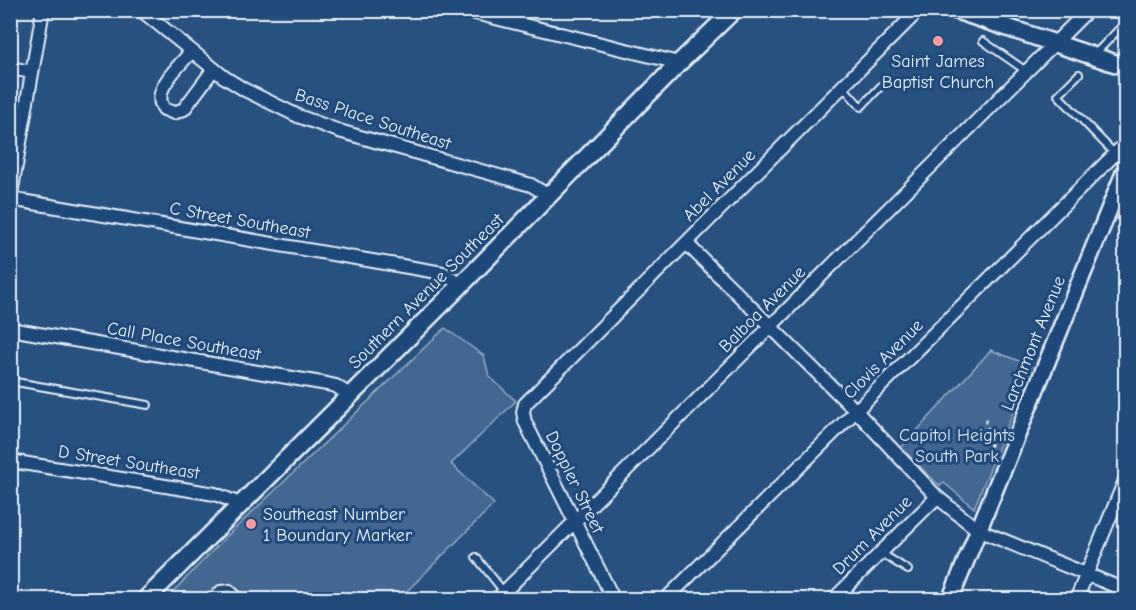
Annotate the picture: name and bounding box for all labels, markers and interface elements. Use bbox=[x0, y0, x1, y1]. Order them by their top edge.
marker: Saint James Baptist Church bbox=[931, 34, 945, 48]
place label: Saint James Baptist Church bbox=[882, 51, 994, 93]
street label: Bass Place Southeast bbox=[292, 84, 454, 155]
street label: Abel Avenue bbox=[679, 145, 760, 226]
street label: C Street Southeast bbox=[168, 198, 313, 243]
street label: Southern Avenue Southeast bbox=[344, 209, 509, 373]
street label: Balboa Avenue bbox=[715, 262, 810, 357]
street label: Larchmont Avenue bbox=[997, 273, 1070, 414]
street label: Clovis Avenue bbox=[839, 315, 928, 404]
street label: Call Place Southeast bbox=[105, 318, 263, 365]
park label: Capitol Heights South Park bbox=[899, 425, 1015, 467]
street label: Doppler Street bbox=[541, 428, 609, 538]
street label: D Street Southeast bbox=[57, 441, 202, 484]
street label: Drum Avenue bbox=[828, 491, 916, 579]
place label: Southeast Number 1 Boundary Marker bbox=[263, 504, 413, 546]
marker: Southeast Number 1 Boundary Marker bbox=[244, 517, 258, 531]

